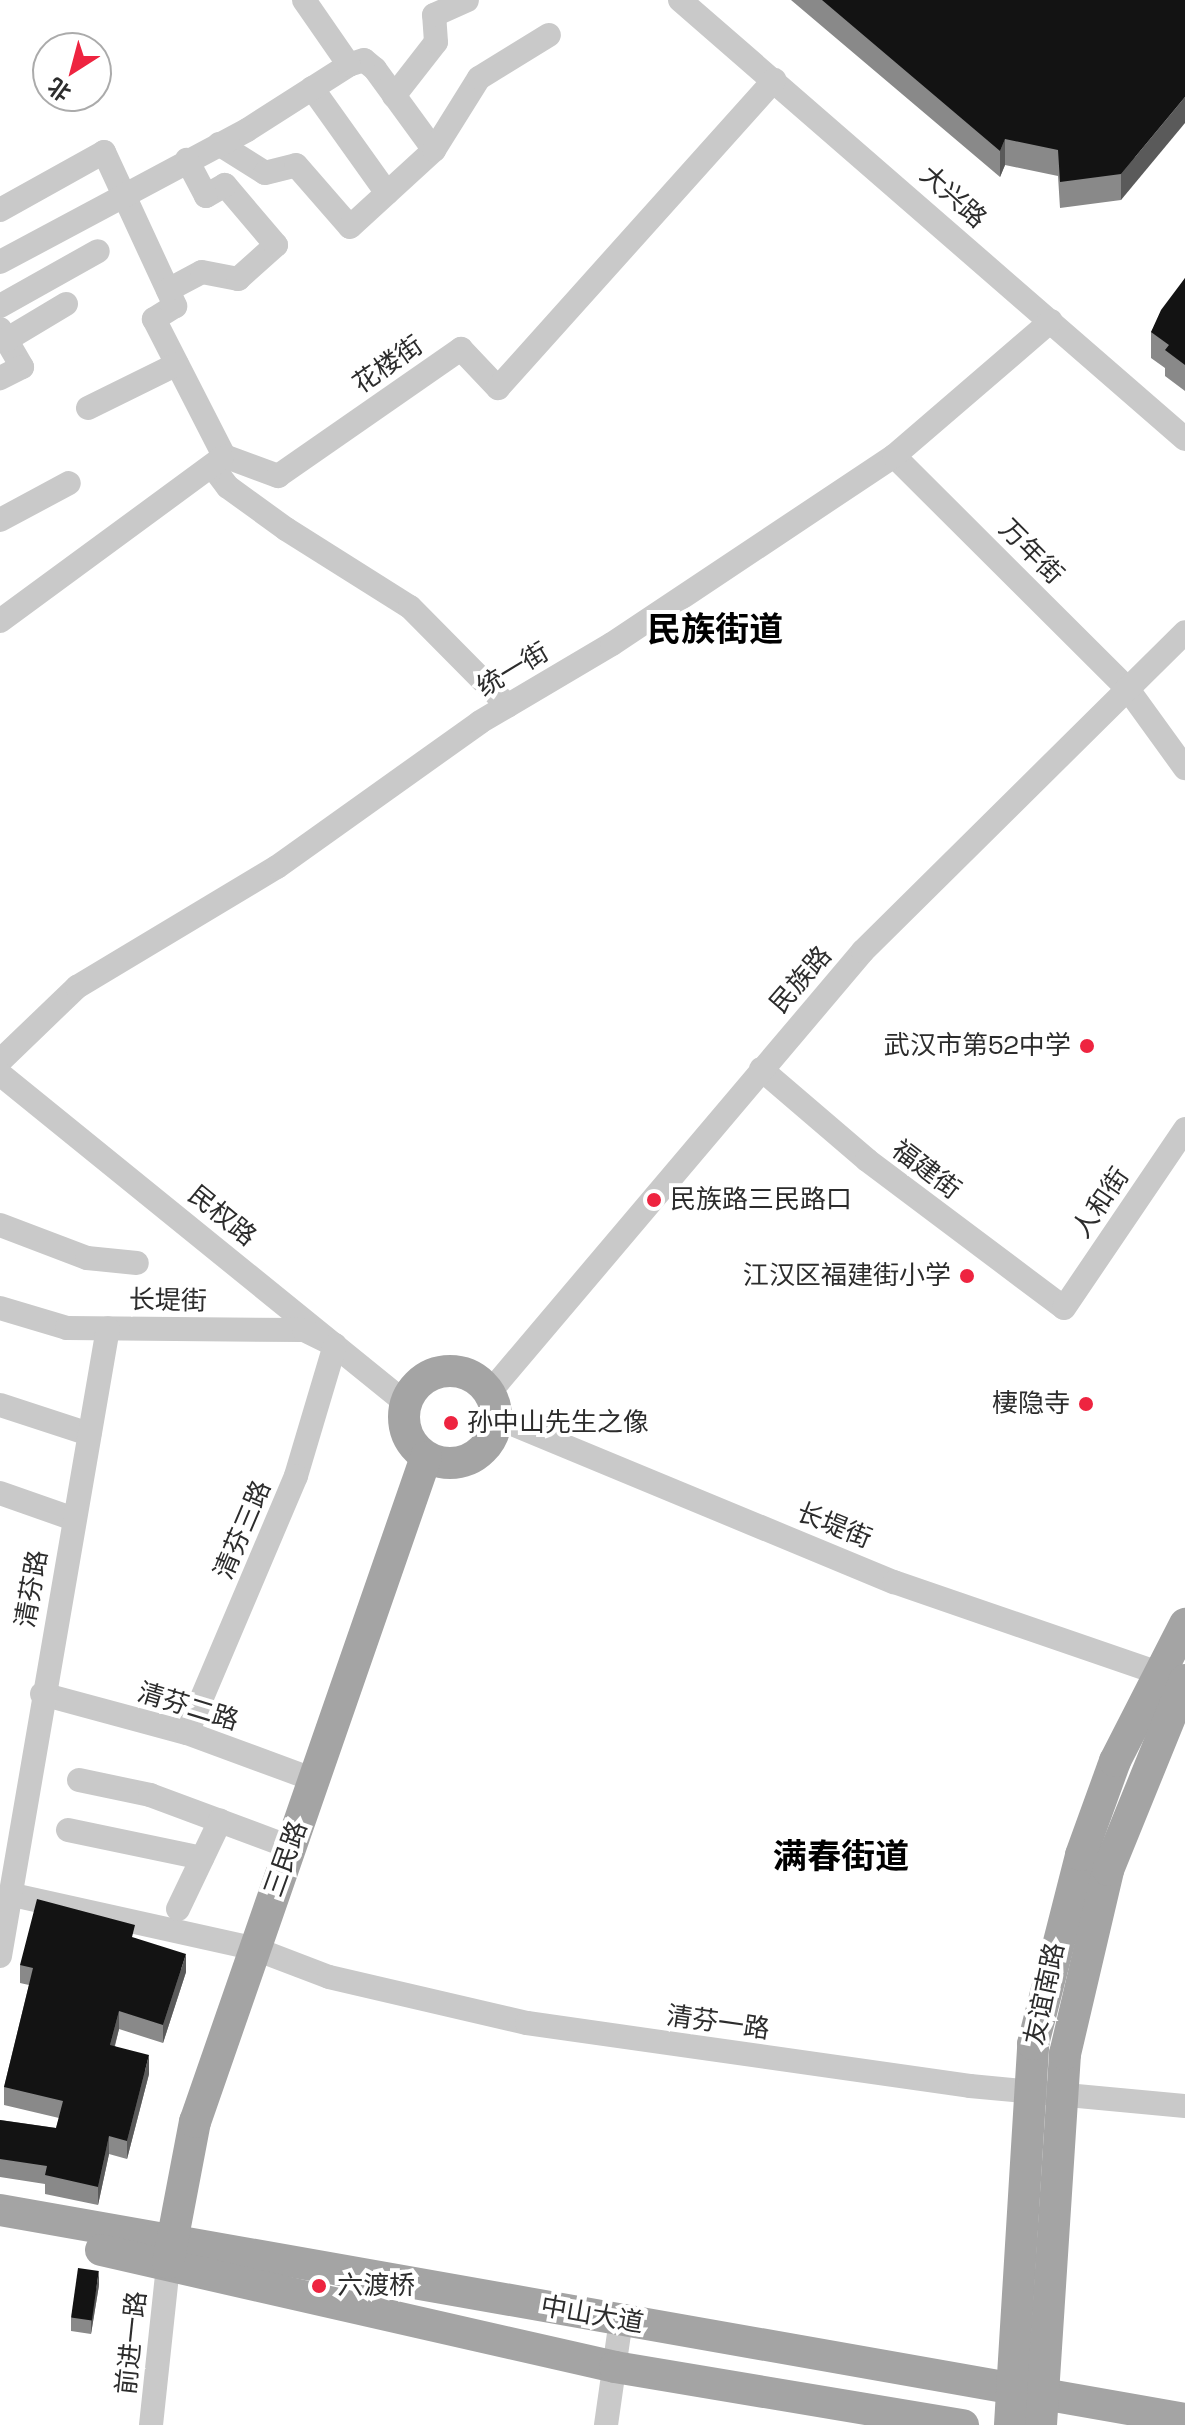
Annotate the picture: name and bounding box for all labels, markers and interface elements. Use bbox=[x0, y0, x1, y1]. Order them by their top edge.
north arrow bbox=[32, 32, 112, 112]
text: 北 bbox=[42, 72, 76, 108]
street label: 大兴路 bbox=[914, 159, 992, 235]
street label: 花楼街 bbox=[347, 330, 429, 400]
street label: 万年街 bbox=[992, 513, 1070, 591]
district label: 民族街道 bbox=[647, 610, 783, 650]
street label: 统一街 bbox=[472, 637, 554, 703]
street label: 民族路 bbox=[764, 940, 838, 1020]
place label: 武汉市第52中学 bbox=[884, 1030, 1071, 1062]
marker: 武汉市第52中学 bbox=[1078, 1037, 1096, 1055]
street label: 福建街 bbox=[885, 1134, 967, 1206]
street label: 人和街 bbox=[1066, 1162, 1136, 1244]
street label: 民权路 bbox=[182, 1179, 262, 1253]
place label: 民族路三民路口 bbox=[670, 1184, 852, 1216]
marker: 民族路三民路口 bbox=[645, 1191, 663, 1209]
place label: 江汉区福建街小学 bbox=[743, 1260, 951, 1292]
marker: 江汉区福建街小学 bbox=[958, 1267, 976, 1285]
street label: 长堤街 bbox=[129, 1285, 207, 1317]
place label: 棲隐寺 bbox=[992, 1388, 1070, 1420]
marker: 棲隐寺 bbox=[1077, 1395, 1095, 1413]
place label: 孙中山先生之像 bbox=[467, 1407, 649, 1439]
marker: 孙中山先生之像 bbox=[442, 1414, 460, 1432]
street label: 清芬三路 bbox=[208, 1476, 278, 1584]
street label: 长堤街 bbox=[792, 1497, 876, 1555]
street label: 清芬路 bbox=[10, 1548, 54, 1630]
street label: 清芬二路 bbox=[134, 1677, 242, 1737]
street label: 三民路 bbox=[258, 1817, 314, 1901]
district label: 满春街道 bbox=[773, 1837, 909, 1877]
street label: 友谊南路 bbox=[1019, 1940, 1071, 2048]
street label: 清芬一路 bbox=[664, 2000, 772, 2046]
place label: 六渡桥 bbox=[337, 2270, 415, 2302]
marker: 六渡桥 bbox=[308, 2275, 330, 2297]
street label: 前进一路 bbox=[111, 2290, 153, 2396]
street label: 中山大道 bbox=[538, 2291, 646, 2339]

